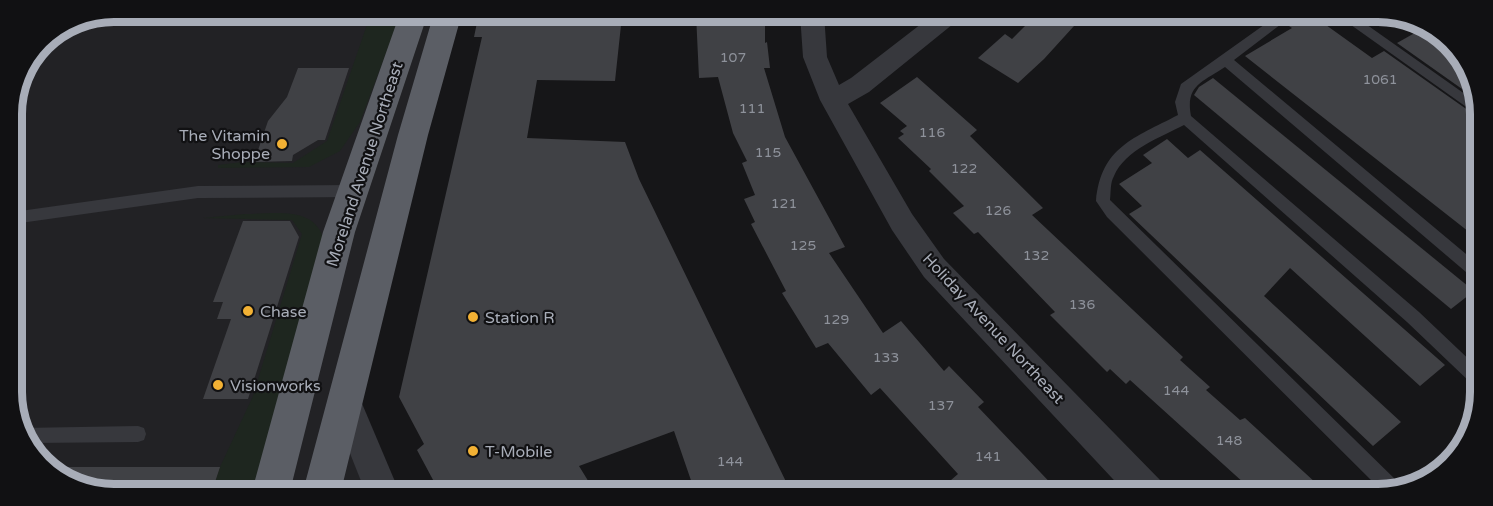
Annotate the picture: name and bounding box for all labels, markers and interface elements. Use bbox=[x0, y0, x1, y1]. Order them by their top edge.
house number: 107 bbox=[720, 49, 746, 66]
street label: Moreland Avenue Northeast bbox=[322, 59, 408, 269]
house number: 1061 bbox=[1362, 71, 1398, 88]
house number: 111 bbox=[739, 100, 765, 117]
house number: 116 bbox=[919, 124, 945, 141]
place label: The Vitamin Shoppe bbox=[179, 126, 270, 164]
marker: The Vitamin Shoppe bbox=[275, 137, 289, 151]
house number: 115 bbox=[755, 144, 781, 161]
house number: 122 bbox=[951, 160, 977, 177]
house number: 121 bbox=[771, 195, 797, 212]
house number: 126 bbox=[985, 202, 1011, 219]
house number: 125 bbox=[790, 237, 816, 254]
house number: 132 bbox=[1023, 247, 1049, 264]
street label: Holiday Avenue Northeast bbox=[918, 249, 1068, 408]
house number: 136 bbox=[1069, 296, 1095, 313]
place label: Chase bbox=[260, 302, 307, 322]
marker: Chase bbox=[241, 304, 255, 318]
place label: Station R bbox=[485, 308, 555, 328]
marker: Station R bbox=[466, 310, 480, 324]
house number: 129 bbox=[823, 311, 849, 328]
house number: 133 bbox=[873, 349, 899, 366]
place label: Visionworks bbox=[230, 376, 321, 396]
marker: Visionworks bbox=[211, 378, 225, 392]
house number: 144 bbox=[1163, 382, 1189, 399]
house number: 137 bbox=[928, 397, 954, 414]
house number: 148 bbox=[1216, 432, 1242, 449]
place label: T-Mobile bbox=[485, 442, 552, 462]
marker: T-Mobile bbox=[466, 444, 480, 458]
house number: 141 bbox=[975, 448, 1001, 465]
house number: 144 bbox=[717, 453, 743, 470]

